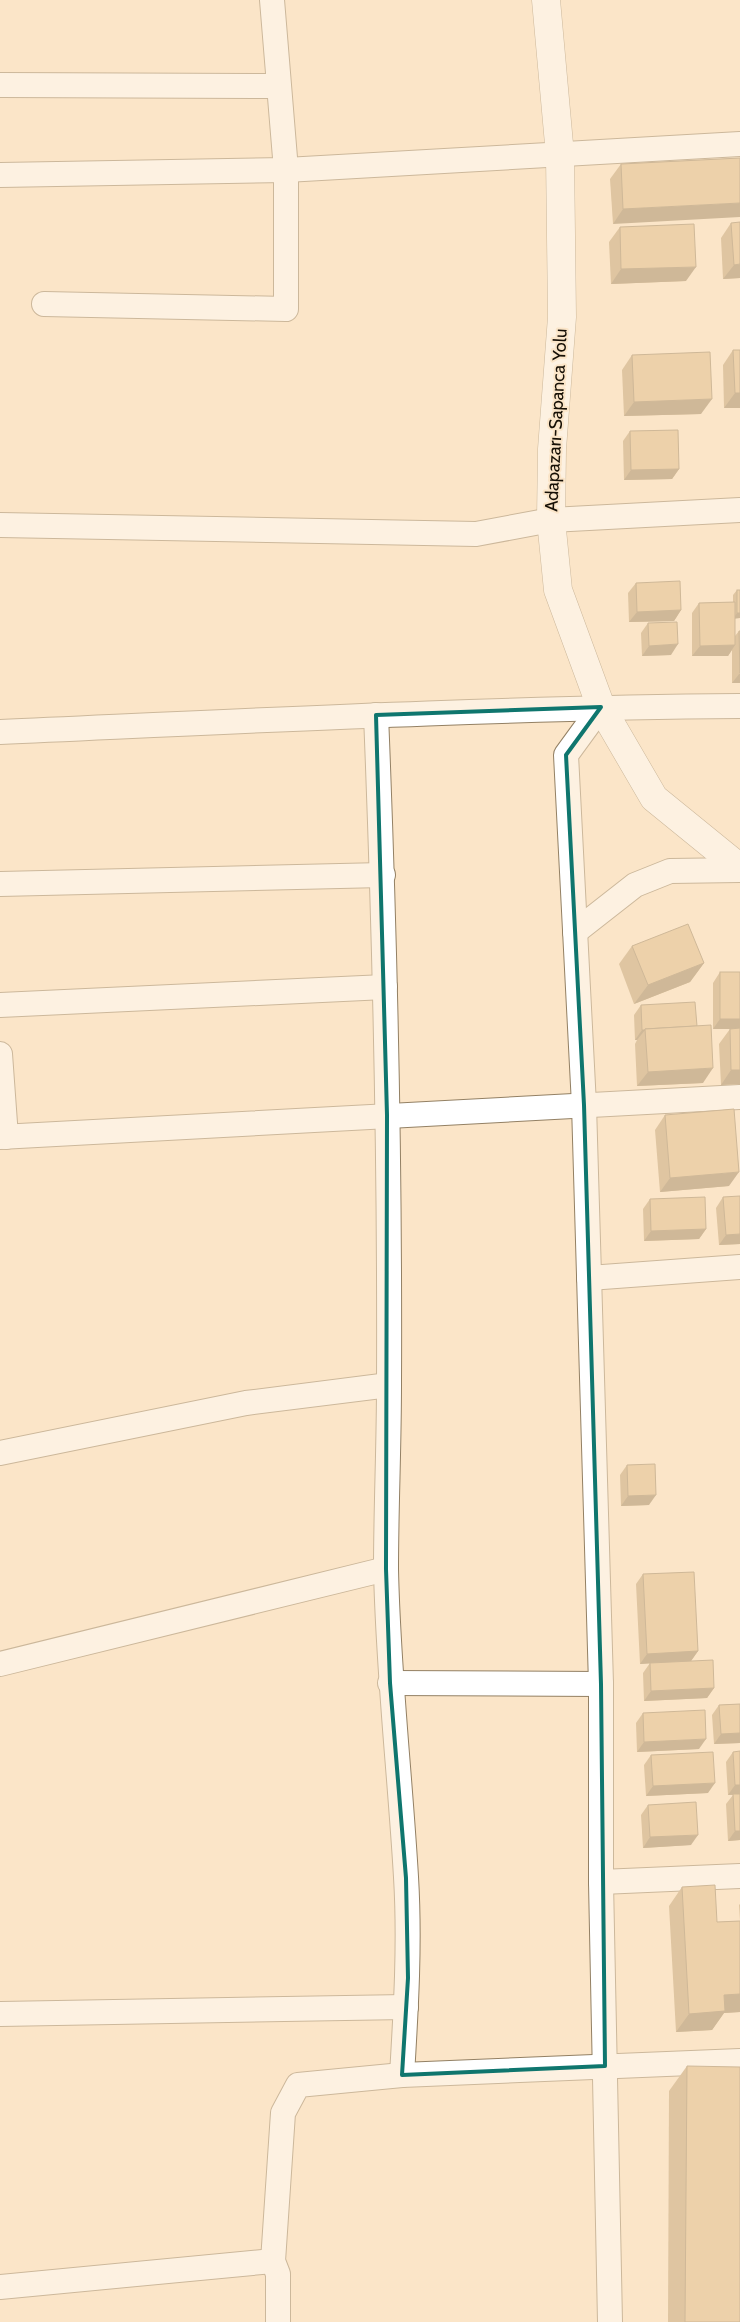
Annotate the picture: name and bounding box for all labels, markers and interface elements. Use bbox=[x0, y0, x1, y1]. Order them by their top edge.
street label: Adapazarı-Sapanca Yolu bbox=[540, 328, 572, 512]

